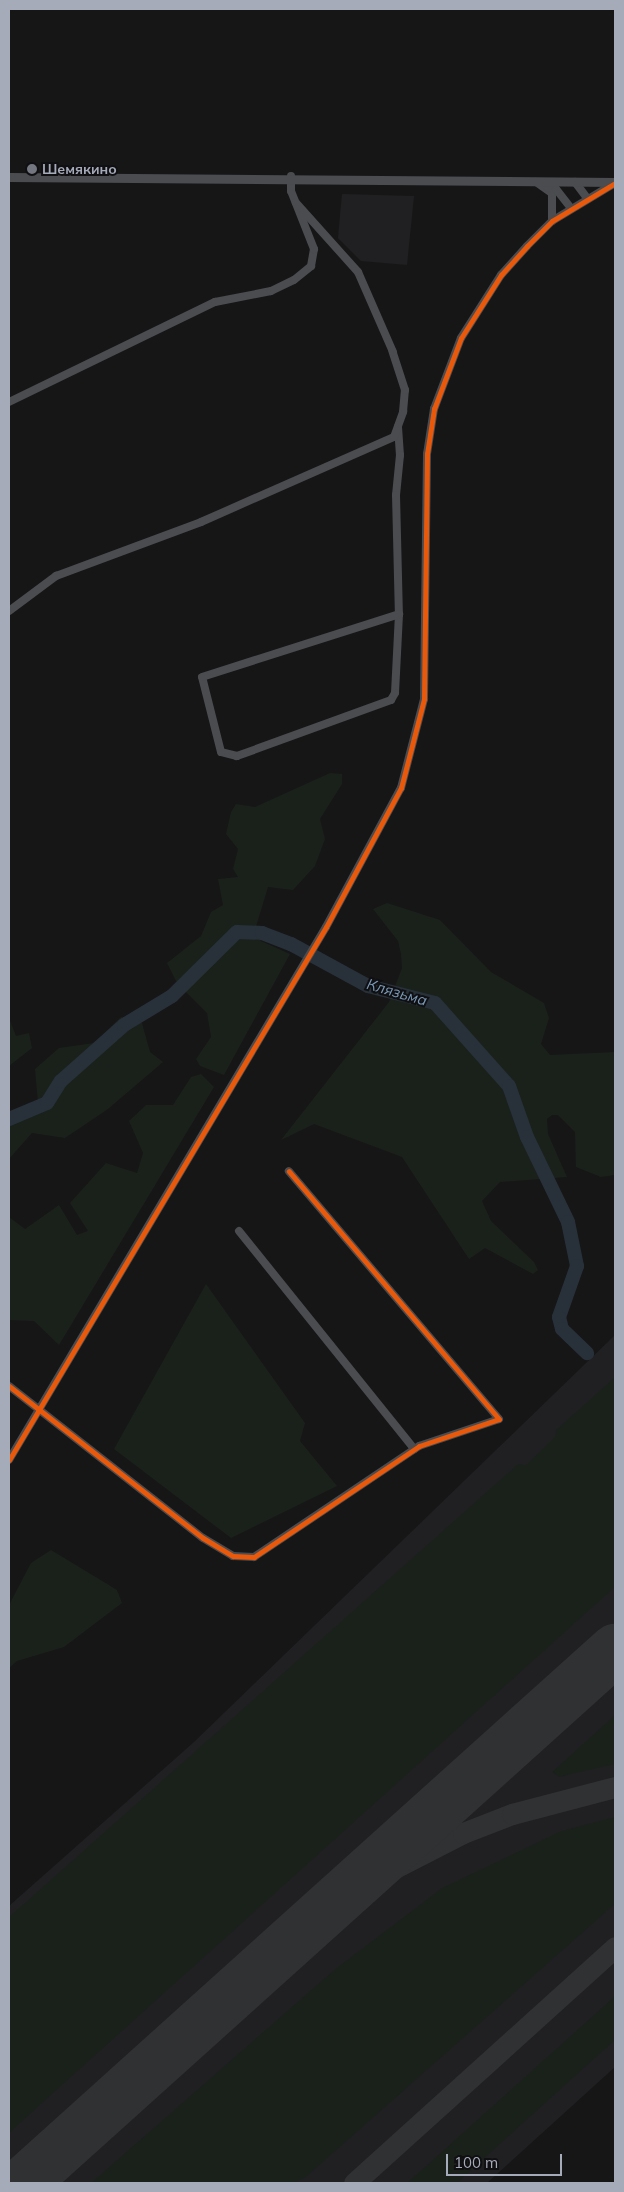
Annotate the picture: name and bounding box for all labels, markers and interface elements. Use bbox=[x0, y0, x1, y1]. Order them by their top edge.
place label: Шемякино bbox=[42, 161, 117, 177]
marker: Шемякино bbox=[26, 163, 38, 175]
water label: Клязьма bbox=[365, 975, 429, 1009]
scale bar bbox=[449, 2144, 565, 2176]
text: 100 m bbox=[454, 2153, 498, 2172]

